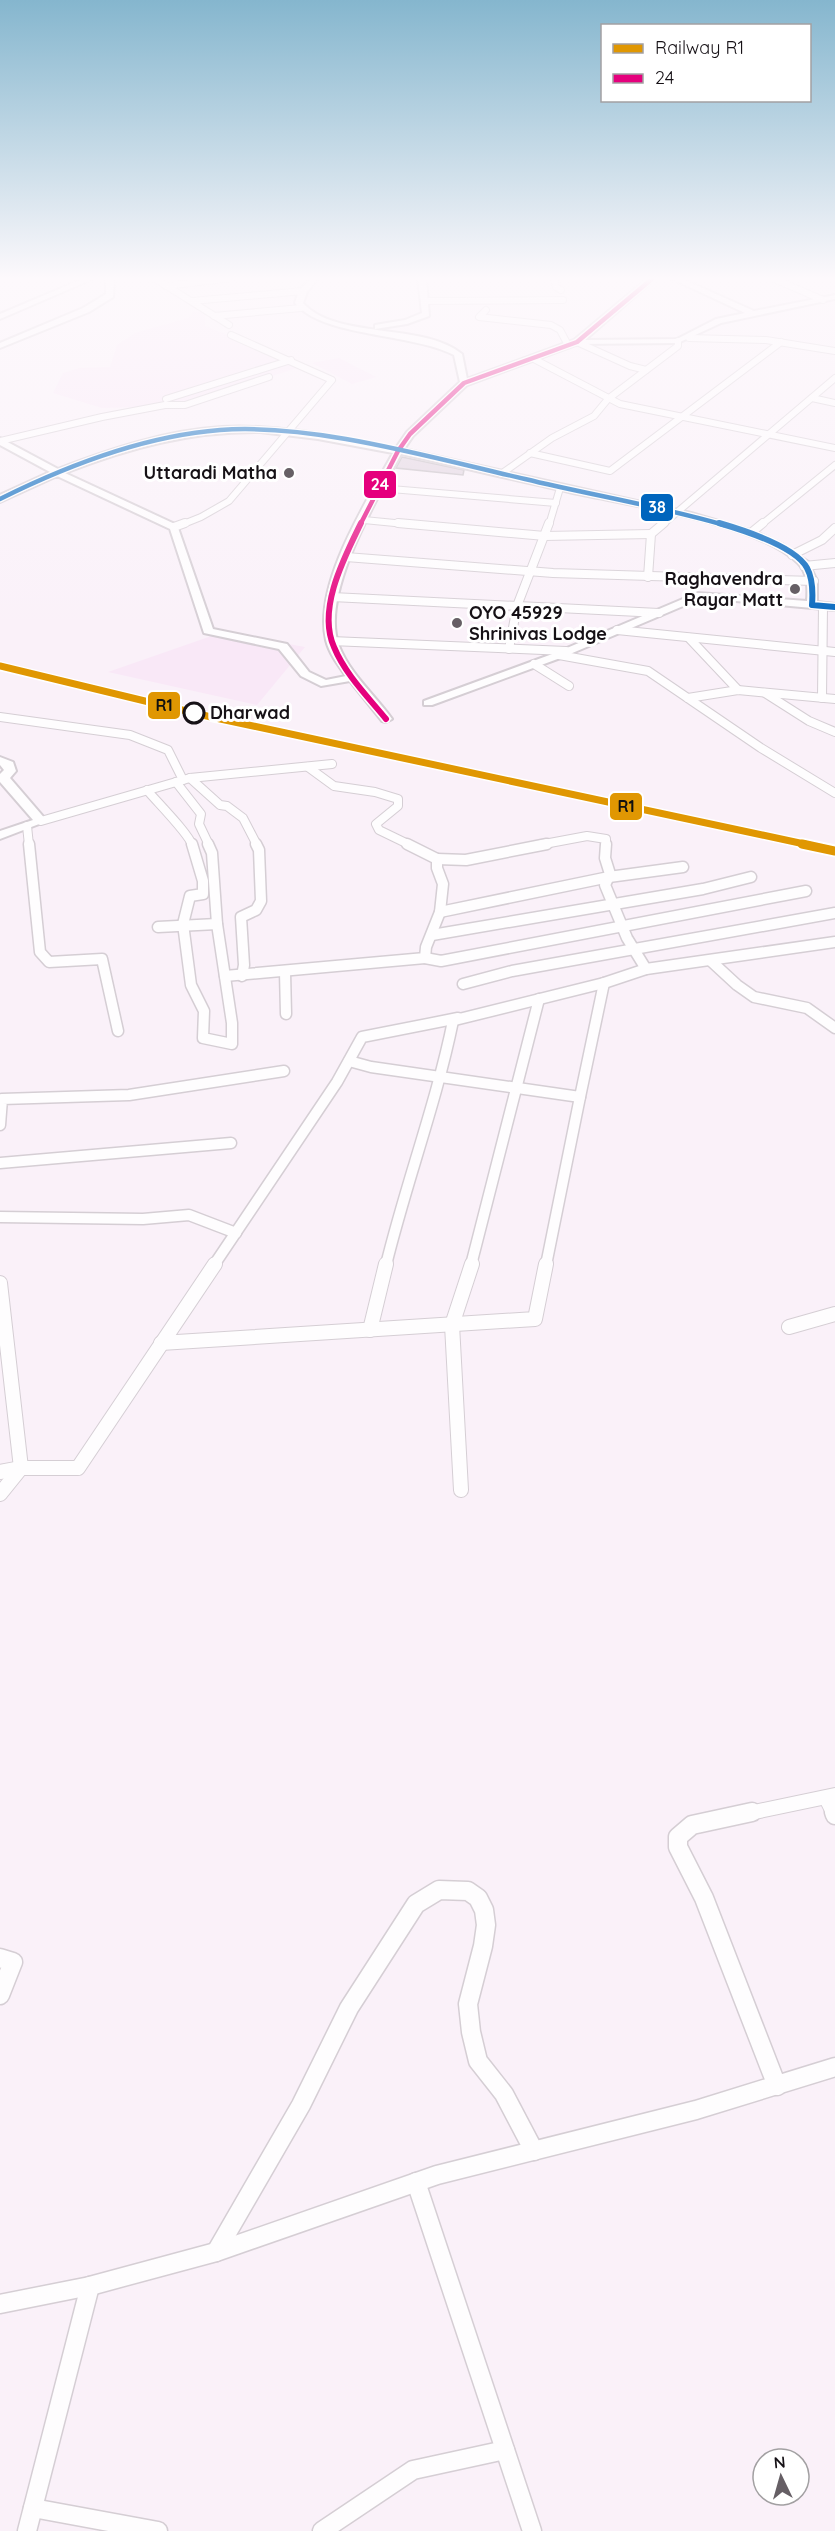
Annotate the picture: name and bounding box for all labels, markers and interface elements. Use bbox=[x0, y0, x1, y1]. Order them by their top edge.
legend bbox=[601, 24, 811, 102]
text: Railway R1 bbox=[655, 36, 744, 59]
text: 24 bbox=[655, 66, 674, 89]
place label: Uttaradi Matha bbox=[144, 461, 277, 484]
marker: Uttaradi Matha bbox=[282, 466, 296, 480]
line badge: 24 bbox=[363, 470, 397, 499]
text: 24 bbox=[371, 474, 390, 494]
line badge: 38 bbox=[640, 493, 674, 522]
text: 38 bbox=[648, 497, 666, 517]
place label: Raghavendra Rayar Matt bbox=[665, 567, 783, 611]
marker: Raghavendra Rayar Matt bbox=[788, 582, 802, 596]
place label: OYO 45929 Shrinivas Lodge bbox=[469, 601, 607, 645]
marker: OYO 45929 Shrinivas Lodge bbox=[450, 616, 464, 630]
line badge: R1 bbox=[147, 691, 181, 720]
text: R1 bbox=[155, 695, 173, 715]
place label: Dharwad bbox=[210, 701, 290, 724]
marker: Dharwad bbox=[183, 702, 205, 724]
line badge: R1 bbox=[609, 792, 643, 821]
text: R1 bbox=[617, 796, 635, 816]
north arrow bbox=[751, 2447, 811, 2507]
text: N bbox=[773, 2452, 786, 2473]

